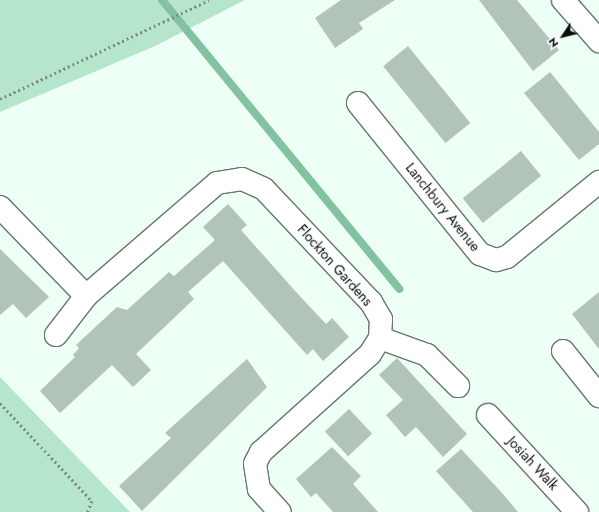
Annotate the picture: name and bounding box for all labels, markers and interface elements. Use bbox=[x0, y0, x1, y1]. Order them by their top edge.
north arrow bbox=[543, 16, 583, 56]
text: N bbox=[544, 35, 562, 51]
street label: Lanchbury Avenue bbox=[402, 159, 484, 255]
street label: Flockton Gardens bbox=[294, 221, 376, 309]
street label: Josiah Walk bbox=[504, 433, 562, 493]

